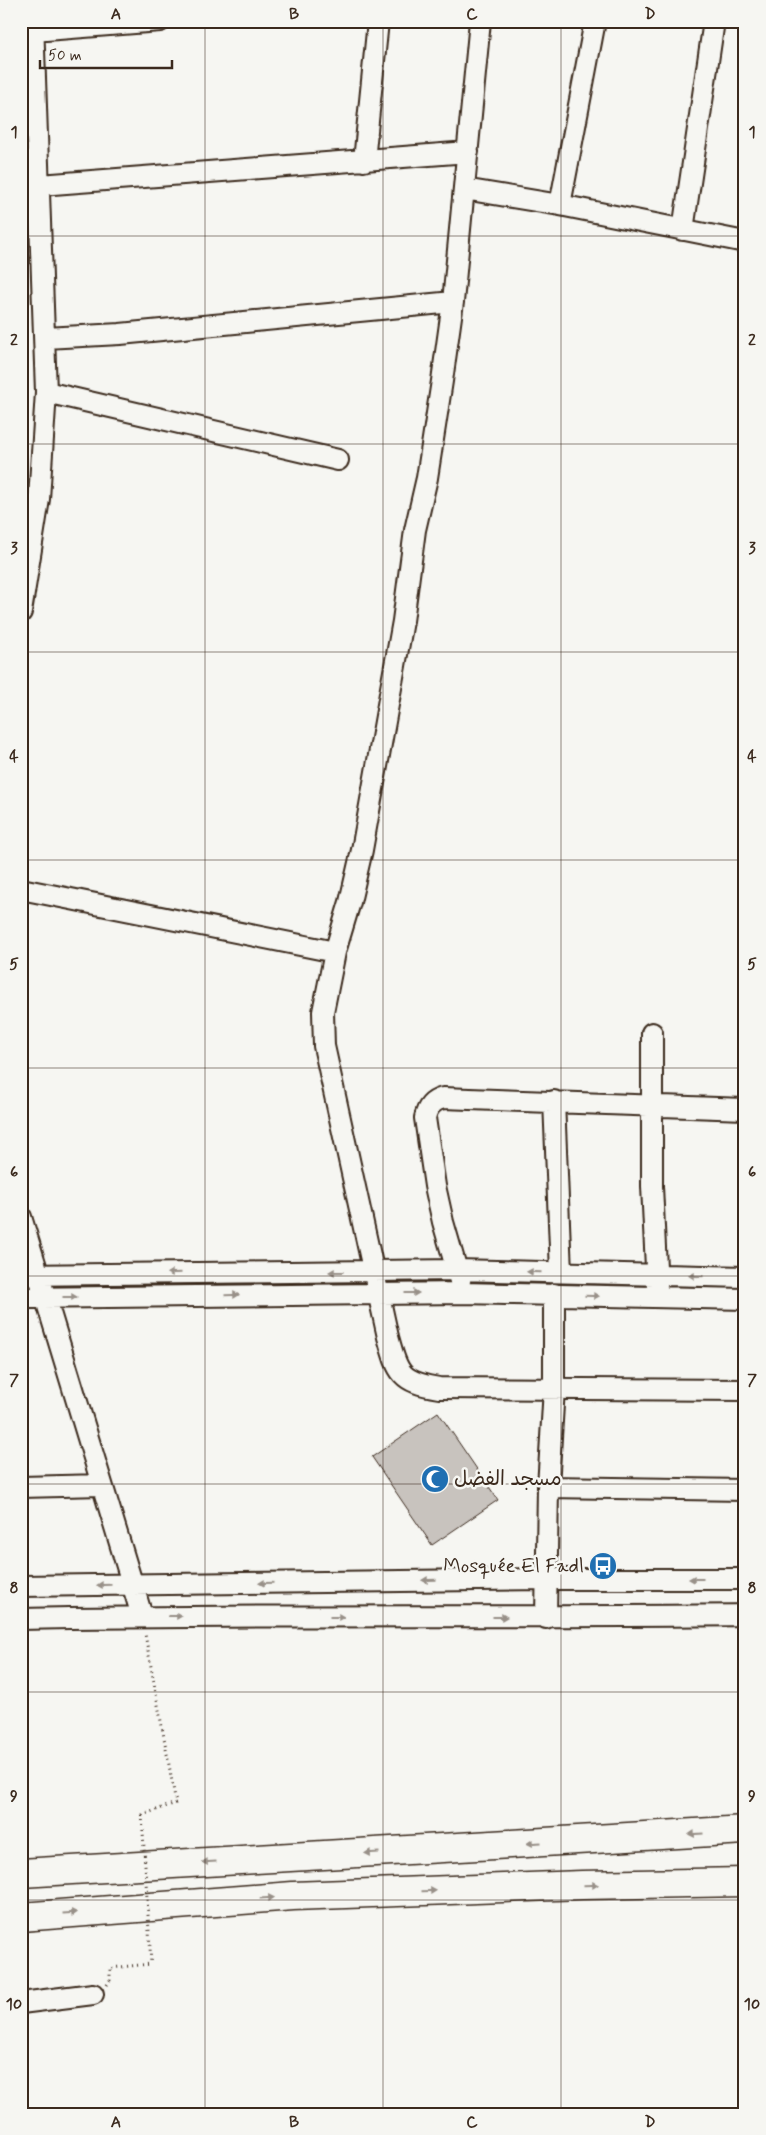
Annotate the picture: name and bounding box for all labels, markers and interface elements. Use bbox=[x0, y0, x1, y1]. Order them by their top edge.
text: A bbox=[111, 4, 121, 25]
text: B bbox=[289, 4, 299, 25]
text: C bbox=[466, 4, 478, 25]
text: D bbox=[644, 4, 656, 25]
scale bar bbox=[40, 38, 172, 70]
text: 50 m bbox=[48, 46, 82, 66]
text: 1 bbox=[10, 122, 18, 143]
text: 1 bbox=[748, 122, 756, 143]
text: 2 bbox=[10, 330, 18, 351]
text: 2 bbox=[748, 330, 756, 351]
text: 3 bbox=[10, 538, 18, 559]
text: 3 bbox=[748, 538, 756, 559]
text: 4 bbox=[9, 746, 19, 767]
text: 4 bbox=[747, 746, 757, 767]
text: 5 bbox=[9, 954, 19, 975]
text: 5 bbox=[747, 954, 757, 975]
text: 6 bbox=[10, 1162, 18, 1183]
text: 6 bbox=[748, 1162, 756, 1183]
one-way arrow bbox=[525, 1267, 541, 1275]
one-way arrow bbox=[328, 1268, 344, 1276]
one-way arrow bbox=[165, 1269, 181, 1277]
one-way arrow bbox=[688, 1272, 704, 1280]
one-way arrow bbox=[405, 1289, 421, 1297]
one-way arrow bbox=[225, 1291, 241, 1299]
one-way arrow bbox=[585, 1292, 601, 1300]
one-way arrow bbox=[62, 1293, 78, 1301]
text: 7 bbox=[9, 1370, 19, 1391]
text: 7 bbox=[747, 1370, 757, 1391]
mosque icon: مسجد الفضل bbox=[420, 1464, 450, 1494]
place label: مسجد الفضل bbox=[454, 1466, 562, 1493]
bus stop icon: Mosquée El Fadl bbox=[588, 1551, 618, 1581]
place label: Mosquée El Fadl bbox=[443, 1553, 584, 1580]
one-way arrow bbox=[688, 1575, 704, 1583]
one-way arrow bbox=[420, 1577, 436, 1585]
text: 8 bbox=[9, 1578, 19, 1599]
text: 8 bbox=[747, 1578, 757, 1599]
one-way arrow bbox=[258, 1579, 274, 1587]
one-way arrow bbox=[95, 1581, 111, 1589]
one-way arrow bbox=[167, 1612, 183, 1620]
one-way arrow bbox=[330, 1613, 346, 1621]
one-way arrow bbox=[492, 1613, 508, 1621]
text: 9 bbox=[10, 1786, 18, 1807]
text: 9 bbox=[748, 1786, 756, 1807]
one-way arrow bbox=[688, 1830, 704, 1838]
one-way arrow bbox=[526, 1840, 542, 1848]
one-way arrow bbox=[363, 1849, 379, 1857]
one-way arrow bbox=[201, 1859, 217, 1867]
one-way arrow bbox=[584, 1881, 600, 1889]
one-way arrow bbox=[421, 1887, 437, 1895]
one-way arrow bbox=[259, 1894, 275, 1902]
one-way arrow bbox=[62, 1909, 78, 1917]
text: 10 bbox=[6, 1994, 22, 2015]
text: 10 bbox=[744, 1994, 760, 2015]
text: A bbox=[111, 2112, 121, 2133]
text: B bbox=[289, 2112, 299, 2133]
text: C bbox=[466, 2112, 478, 2133]
text: D bbox=[644, 2112, 656, 2133]

